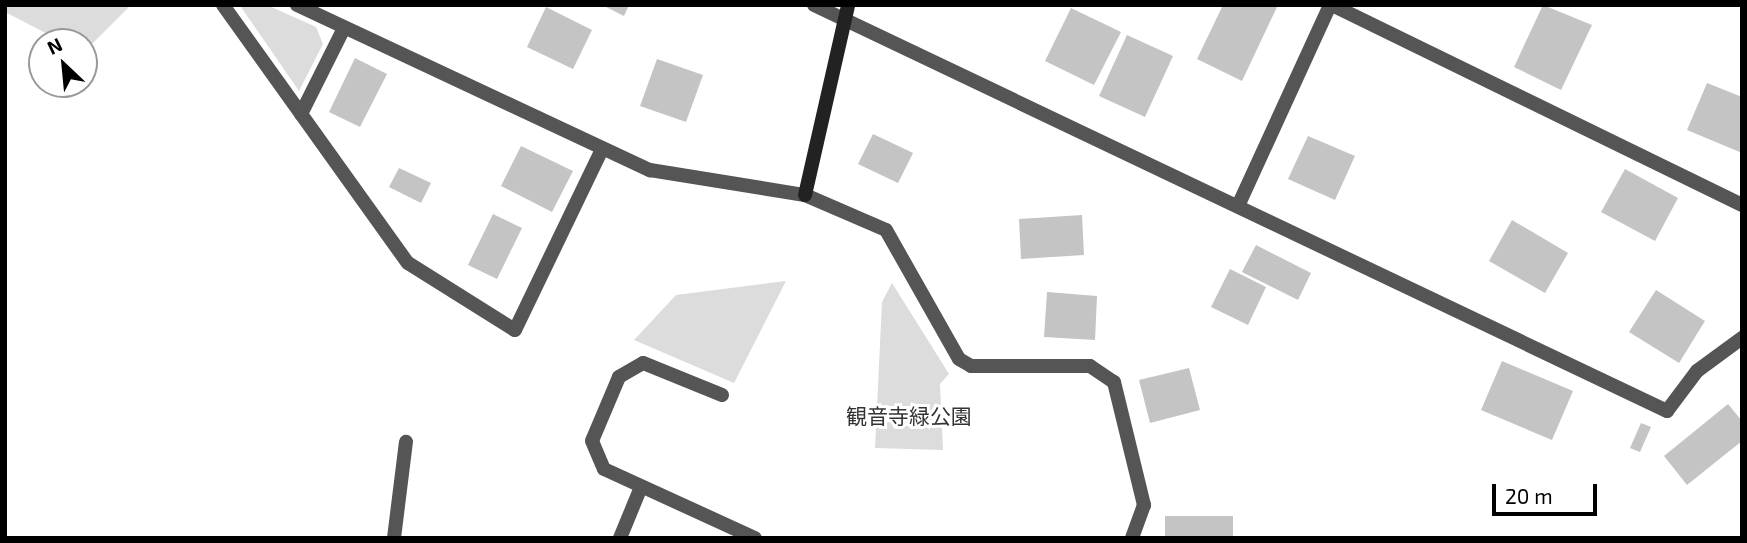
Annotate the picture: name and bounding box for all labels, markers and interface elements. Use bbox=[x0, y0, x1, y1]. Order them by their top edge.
north arrow bbox=[28, 28, 98, 98]
text: N bbox=[43, 32, 66, 59]
park label: 観音寺緑公園 bbox=[846, 403, 972, 429]
scale bar bbox=[1495, 470, 1600, 514]
text: 20 m bbox=[1505, 483, 1553, 508]

